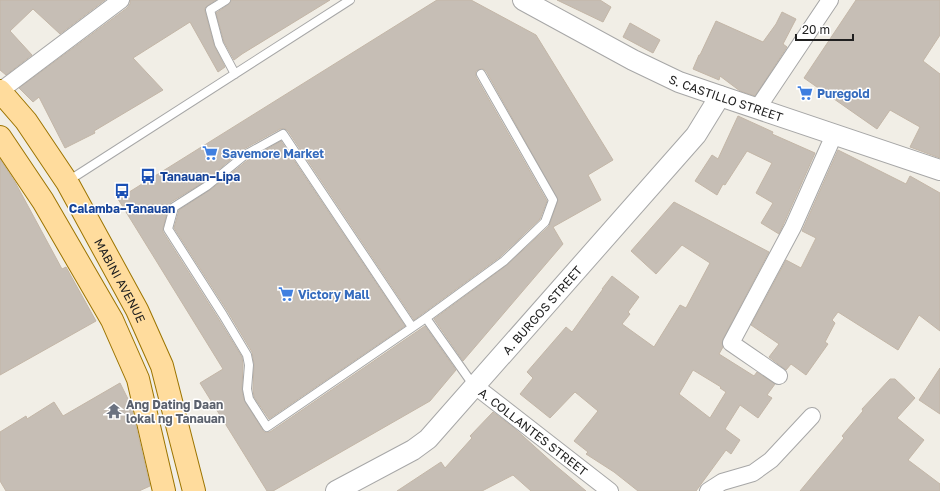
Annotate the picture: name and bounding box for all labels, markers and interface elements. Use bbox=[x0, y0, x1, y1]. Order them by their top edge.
scale bar bbox=[796, 16, 853, 42]
text: 20 m bbox=[802, 22, 830, 37]
street label: S. CASTILLO STREET bbox=[667, 71, 786, 124]
supermarket icon: Puregold bbox=[796, 84, 814, 102]
place label: Puregold bbox=[817, 86, 870, 101]
supermarket icon: Savemore Market bbox=[201, 144, 219, 162]
place label: Savemore Market bbox=[222, 146, 324, 161]
bus stop icon: Tanauan–Lipa bbox=[139, 167, 157, 185]
place label: Tanauan–Lipa bbox=[160, 169, 240, 184]
bus stop icon: Calamba–Tanauan bbox=[113, 182, 131, 200]
place label: Calamba–Tanauan bbox=[69, 201, 175, 216]
street label: MABINI AVENUE bbox=[92, 235, 149, 325]
street label: A. BURGOS STREET bbox=[499, 262, 585, 357]
supermarket icon: Victory Mall bbox=[277, 285, 295, 303]
place label: Victory Mall bbox=[298, 287, 370, 302]
street label: A. COLLANTES STREET bbox=[476, 384, 591, 479]
place label: Ang Dating Daan lokal ng Tanauan bbox=[126, 397, 225, 426]
temple icon: Ang Dating Daan lokal ng Tanauan bbox=[105, 402, 123, 420]

